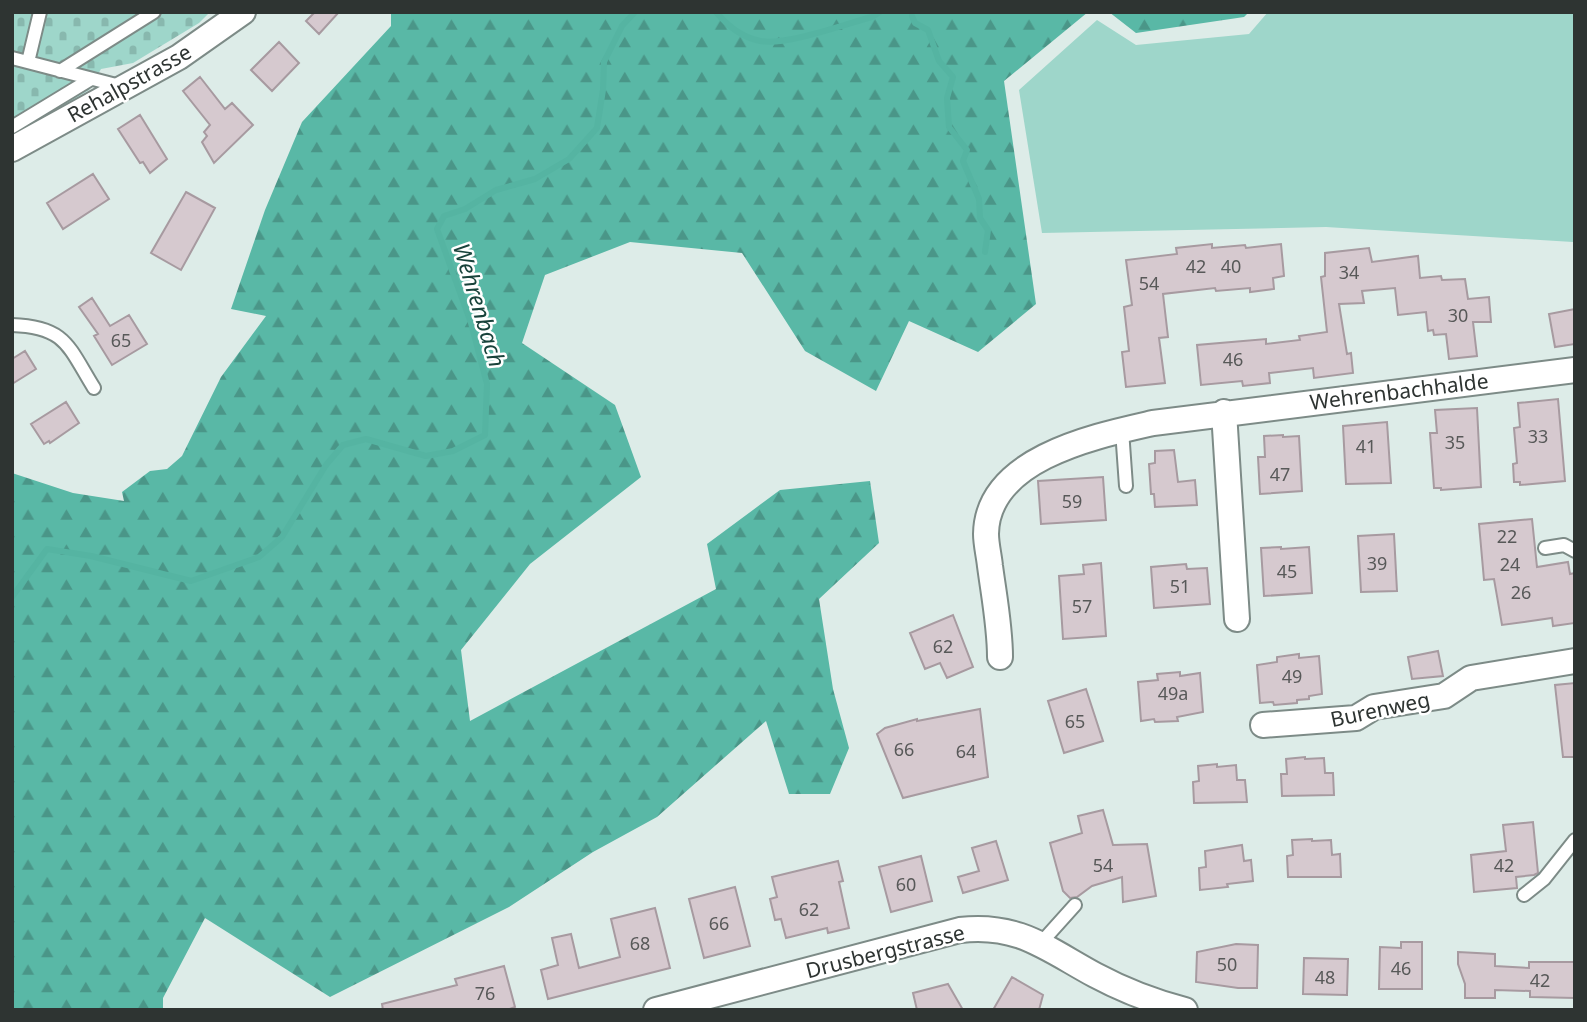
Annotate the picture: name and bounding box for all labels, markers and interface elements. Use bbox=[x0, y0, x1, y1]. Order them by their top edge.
street label: Rehalpstrasse bbox=[62, 37, 196, 129]
water label: Wehrenbach bbox=[446, 239, 514, 371]
house number: 42 bbox=[1186, 254, 1206, 278]
house number: 40 bbox=[1221, 254, 1241, 278]
house number: 34 bbox=[1339, 260, 1359, 284]
house number: 54 bbox=[1139, 271, 1159, 295]
house number: 30 bbox=[1448, 303, 1468, 327]
house number: 65 bbox=[111, 328, 131, 352]
house number: 46 bbox=[1223, 347, 1243, 371]
street label: Wehrenbachhalde bbox=[1308, 366, 1490, 416]
house number: 33 bbox=[1528, 424, 1548, 448]
house number: 35 bbox=[1445, 430, 1465, 454]
house number: 41 bbox=[1356, 434, 1376, 458]
house number: 47 bbox=[1270, 462, 1290, 486]
house number: 59 bbox=[1062, 489, 1082, 513]
house number: 22 bbox=[1497, 524, 1517, 548]
house number: 39 bbox=[1367, 551, 1387, 575]
house number: 24 bbox=[1500, 552, 1520, 576]
house number: 45 bbox=[1277, 559, 1297, 583]
house number: 51 bbox=[1170, 574, 1190, 598]
house number: 26 bbox=[1511, 580, 1531, 604]
house number: 57 bbox=[1072, 594, 1092, 618]
house number: 62 bbox=[933, 634, 953, 658]
house number: 49 bbox=[1282, 664, 1302, 688]
house number: 49a bbox=[1158, 681, 1188, 705]
street label: Burenweg bbox=[1328, 685, 1432, 733]
house number: 65 bbox=[1065, 709, 1085, 733]
house number: 66 bbox=[894, 737, 914, 761]
house number: 64 bbox=[956, 739, 976, 763]
house number: 54 bbox=[1093, 853, 1113, 877]
house number: 42 bbox=[1494, 853, 1514, 877]
house number: 60 bbox=[896, 872, 916, 896]
house number: 62 bbox=[799, 897, 819, 921]
house number: 66 bbox=[709, 911, 729, 935]
street label: Drusbergstrasse bbox=[803, 918, 967, 984]
house number: 68 bbox=[630, 931, 650, 955]
house number: 50 bbox=[1217, 952, 1237, 976]
house number: 46 bbox=[1391, 956, 1411, 980]
house number: 48 bbox=[1315, 965, 1335, 989]
house number: 42 bbox=[1530, 968, 1550, 992]
house number: 76 bbox=[475, 981, 495, 1005]

